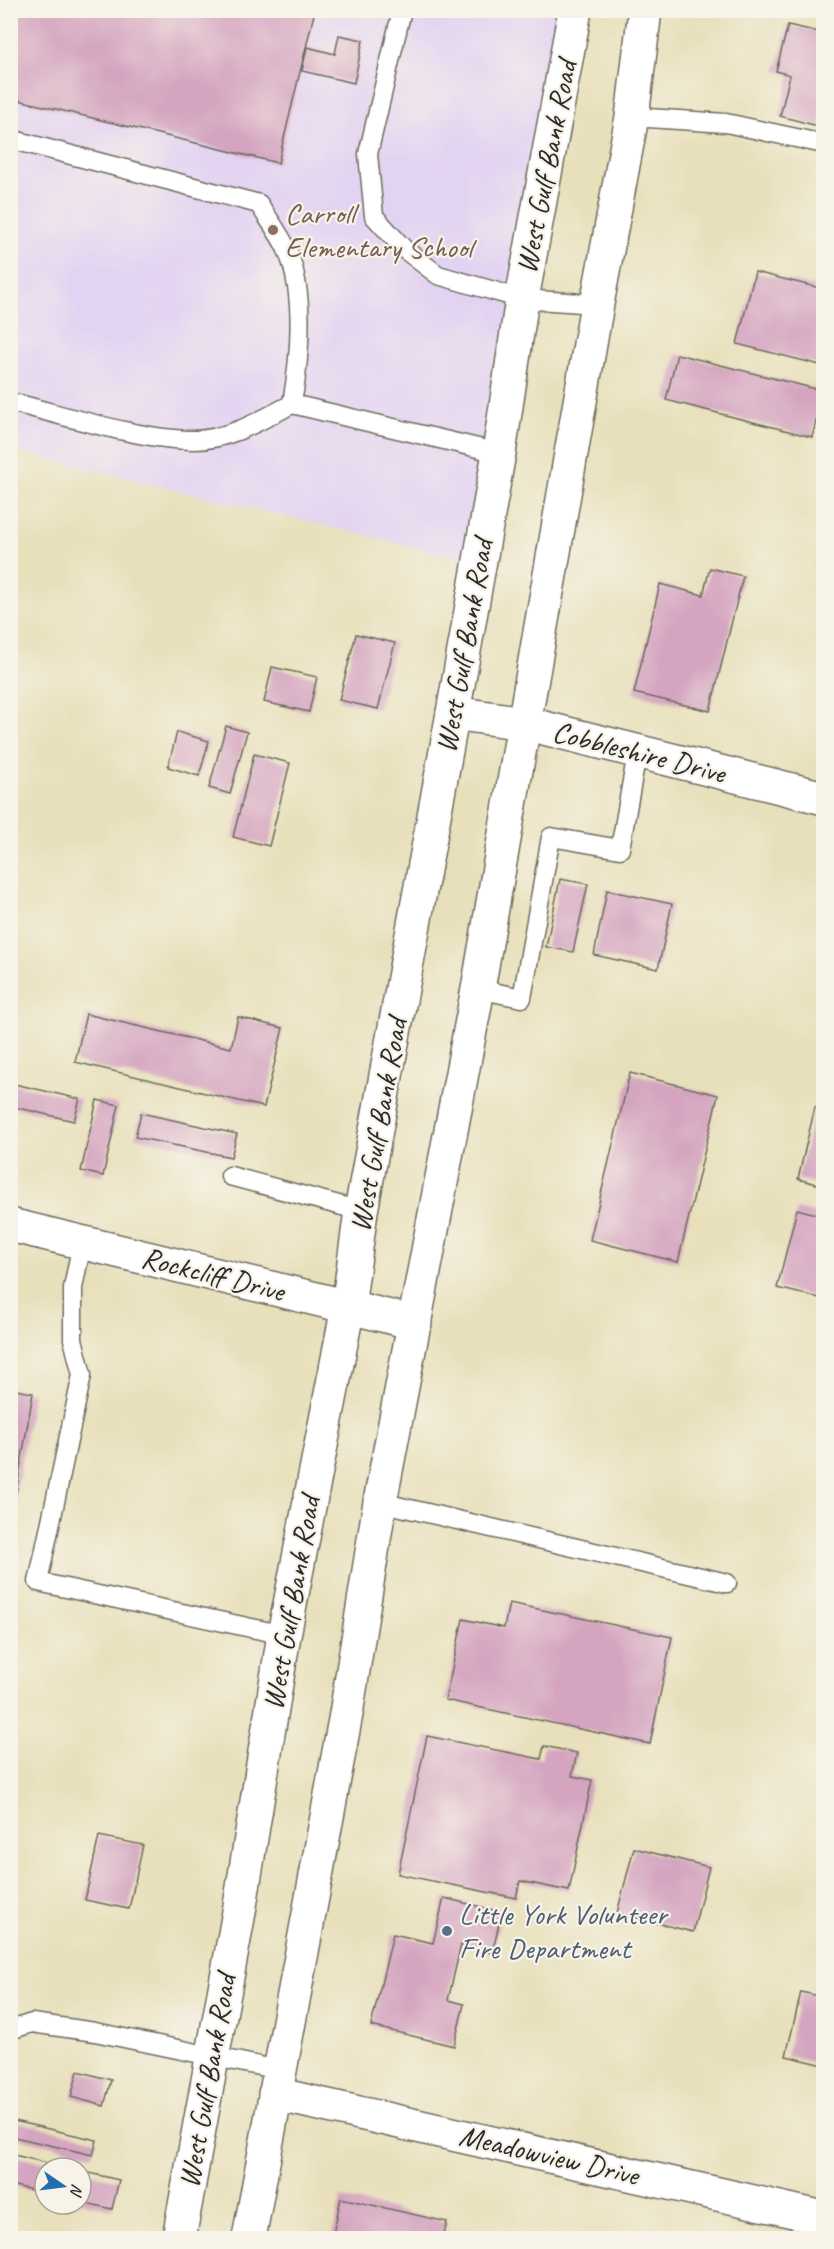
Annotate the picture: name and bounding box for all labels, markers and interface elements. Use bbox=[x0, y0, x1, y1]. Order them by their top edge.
street label: West Gulf Bank Road bbox=[507, 53, 586, 277]
place label: Carroll Elementary School bbox=[285, 194, 477, 266]
marker: Carroll Elementary School bbox=[266, 223, 280, 237]
street label: West Gulf Bank Road bbox=[427, 532, 502, 756]
street label: Cobbleshire Drive bbox=[549, 712, 731, 792]
street label: West Gulf Bank Road bbox=[341, 1011, 416, 1235]
street label: Rockcliff Drive bbox=[138, 1238, 290, 1311]
street label: West Gulf Bank Road bbox=[254, 1489, 329, 1713]
place label: Little York Volunteer Fire Department bbox=[459, 1895, 669, 1967]
marker: Little York Volunteer Fire Department bbox=[440, 1924, 454, 1938]
street label: West Gulf Bank Road bbox=[170, 1967, 245, 2191]
street label: Meadowview Drive bbox=[456, 2116, 645, 2195]
north arrow bbox=[33, 2156, 93, 2216]
text: N bbox=[65, 2182, 87, 2200]

